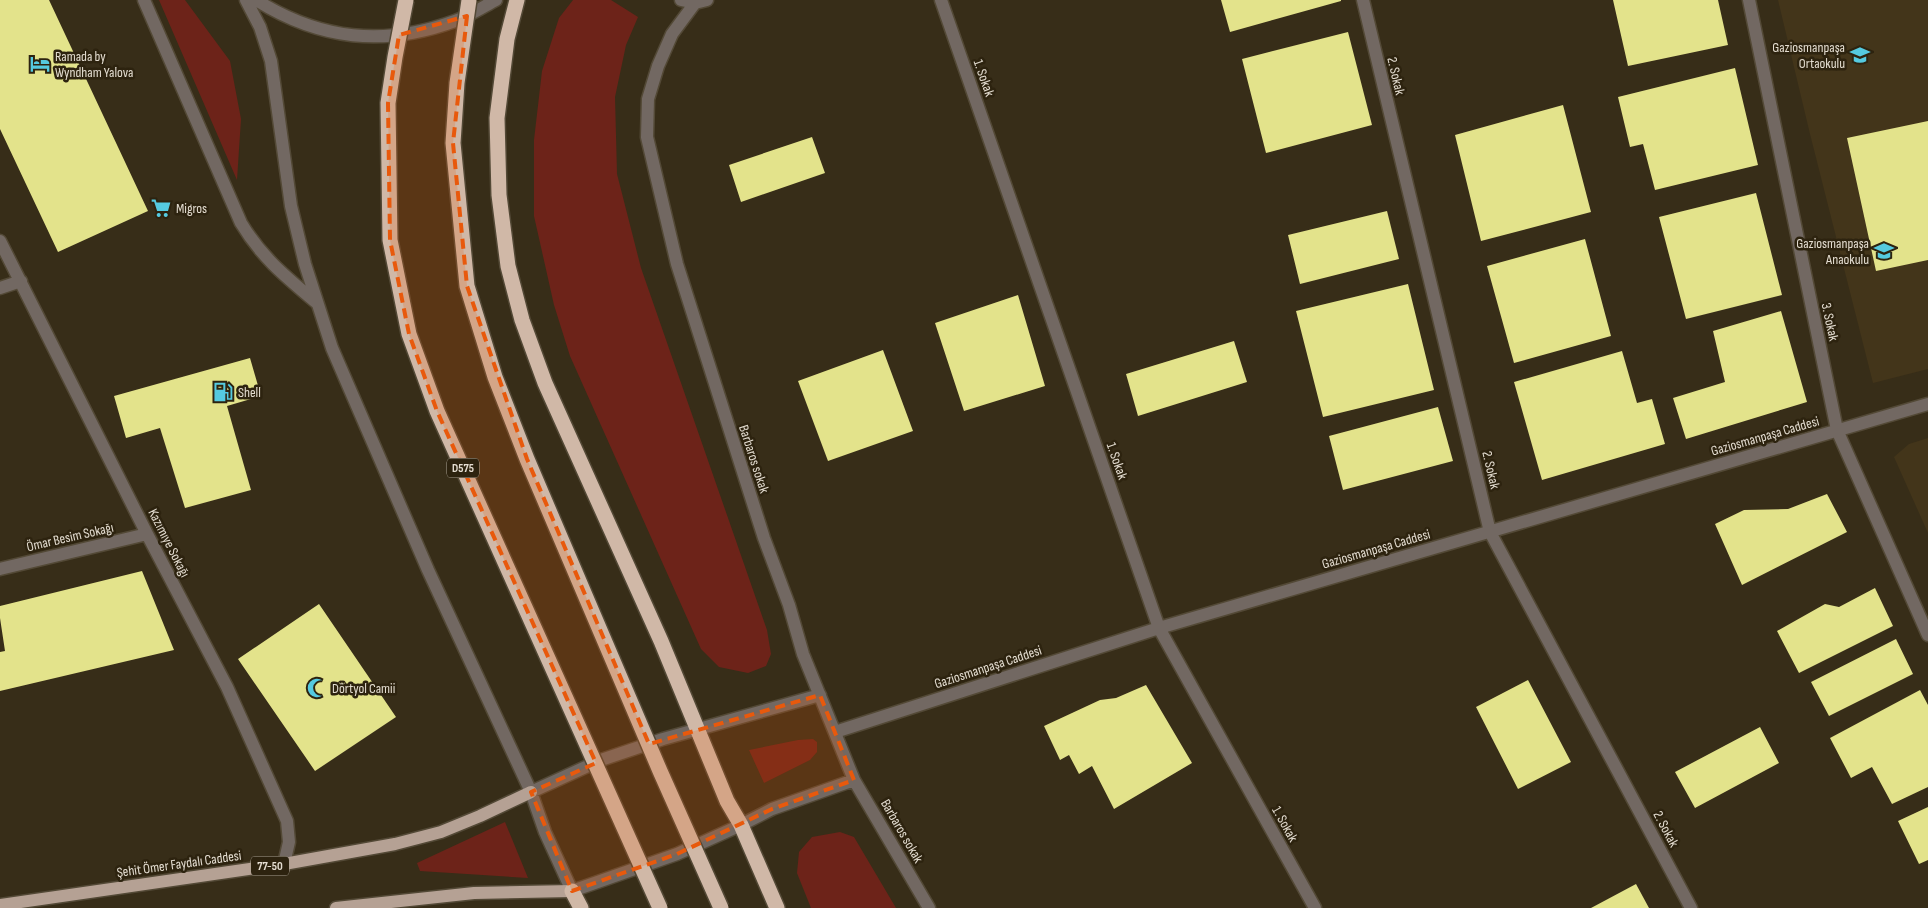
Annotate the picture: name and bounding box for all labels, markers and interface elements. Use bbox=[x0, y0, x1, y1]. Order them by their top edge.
place label: Gaziosmanpaşa Ortaokulu bbox=[1772, 39, 1845, 72]
school or university icon: Gaziosmanpaşa Ortaokulu bbox=[1849, 44, 1871, 66]
place label: Ramada by Wyndham Yalova bbox=[55, 48, 133, 81]
hotel icon: Ramada by Wyndham Yalova bbox=[29, 53, 51, 75]
street label: 2. Sokak bbox=[1383, 55, 1409, 97]
street label: 1. Sokak bbox=[970, 57, 998, 99]
supermarket icon: Migros bbox=[150, 197, 172, 219]
place label: Migros bbox=[176, 200, 207, 217]
place label: Gaziosmanpaşa Anaokulu bbox=[1796, 235, 1869, 268]
school or university icon: Gaziosmanpaşa Anaokulu bbox=[1873, 240, 1895, 262]
street label: 3. Sokak bbox=[1818, 301, 1842, 343]
fuel station icon: Shell bbox=[212, 381, 234, 403]
place label: Shell bbox=[238, 384, 261, 401]
street label: Gaziosmanpaşa Caddesi bbox=[1709, 412, 1821, 460]
street label: Barbaros sokak bbox=[735, 423, 773, 496]
street label: 1. Sokak bbox=[1103, 440, 1131, 482]
street label: 2. Sokak bbox=[1478, 449, 1504, 491]
road number: D575 bbox=[447, 458, 479, 478]
street label: Kazımıye Sokağı bbox=[144, 506, 194, 580]
street label: Ömar Besim Sokağı bbox=[25, 519, 115, 555]
street label: Gaziosmanpaşa Caddesi bbox=[1320, 525, 1432, 573]
street label: Gaziosmanpaşa Caddesi bbox=[932, 642, 1044, 692]
mosque icon: Dörtyol Camii bbox=[306, 677, 328, 699]
place label: Dörtyol Camii bbox=[332, 680, 395, 697]
street label: Barbaros sokak bbox=[877, 796, 927, 866]
street label: 1. Sokak bbox=[1268, 803, 1302, 845]
street label: 2. Sokak bbox=[1649, 808, 1683, 851]
street label: Şehit Ömer Faydalı Caddesi bbox=[116, 847, 242, 881]
road number: 77-50 bbox=[251, 856, 289, 876]

